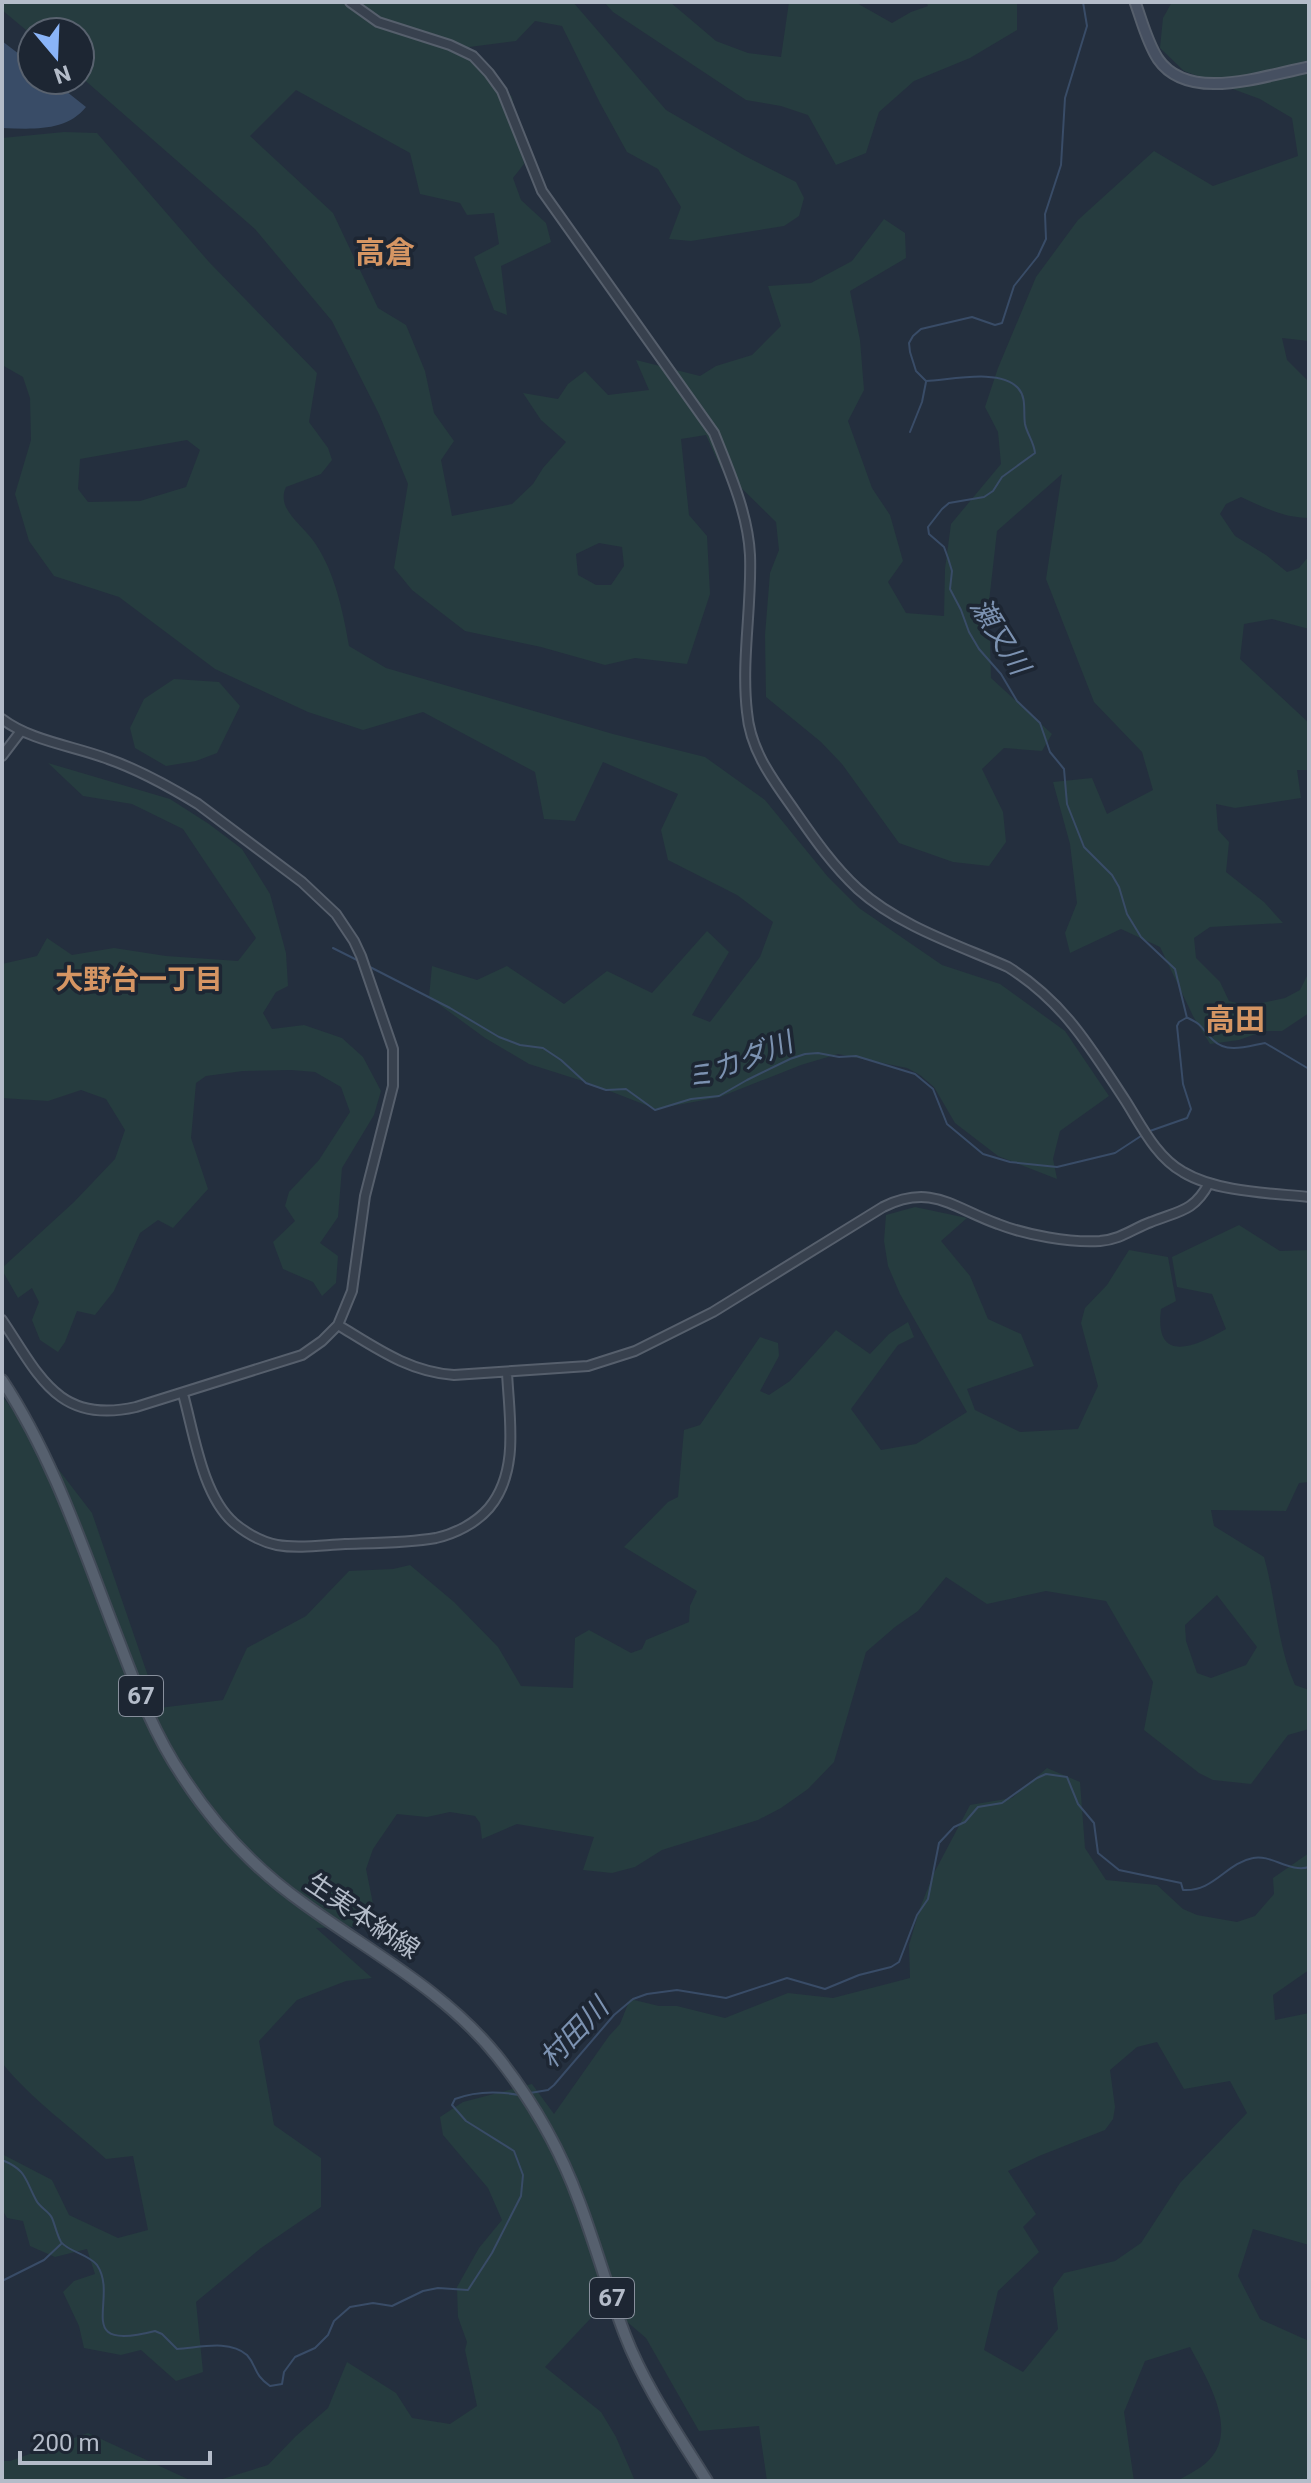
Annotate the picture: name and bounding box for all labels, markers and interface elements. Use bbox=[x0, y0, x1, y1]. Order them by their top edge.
north arrow bbox=[16, 16, 96, 96]
text: N bbox=[51, 60, 74, 89]
district label: 高倉 bbox=[355, 235, 415, 270]
water label: 瀬又川 bbox=[964, 592, 1038, 683]
district label: 大野台一丁目 bbox=[55, 963, 223, 996]
district label: 高田 bbox=[1205, 1002, 1265, 1037]
water label: ミカダ川 bbox=[681, 1024, 800, 1096]
road number: 67 bbox=[119, 1676, 163, 1716]
street label: 生実本納線 bbox=[301, 1867, 425, 1965]
water label: 村田川 bbox=[533, 1989, 617, 2075]
road number: 67 bbox=[590, 2278, 634, 2318]
scale bar bbox=[20, 2415, 210, 2465]
text: 200 m bbox=[32, 2429, 99, 2457]

